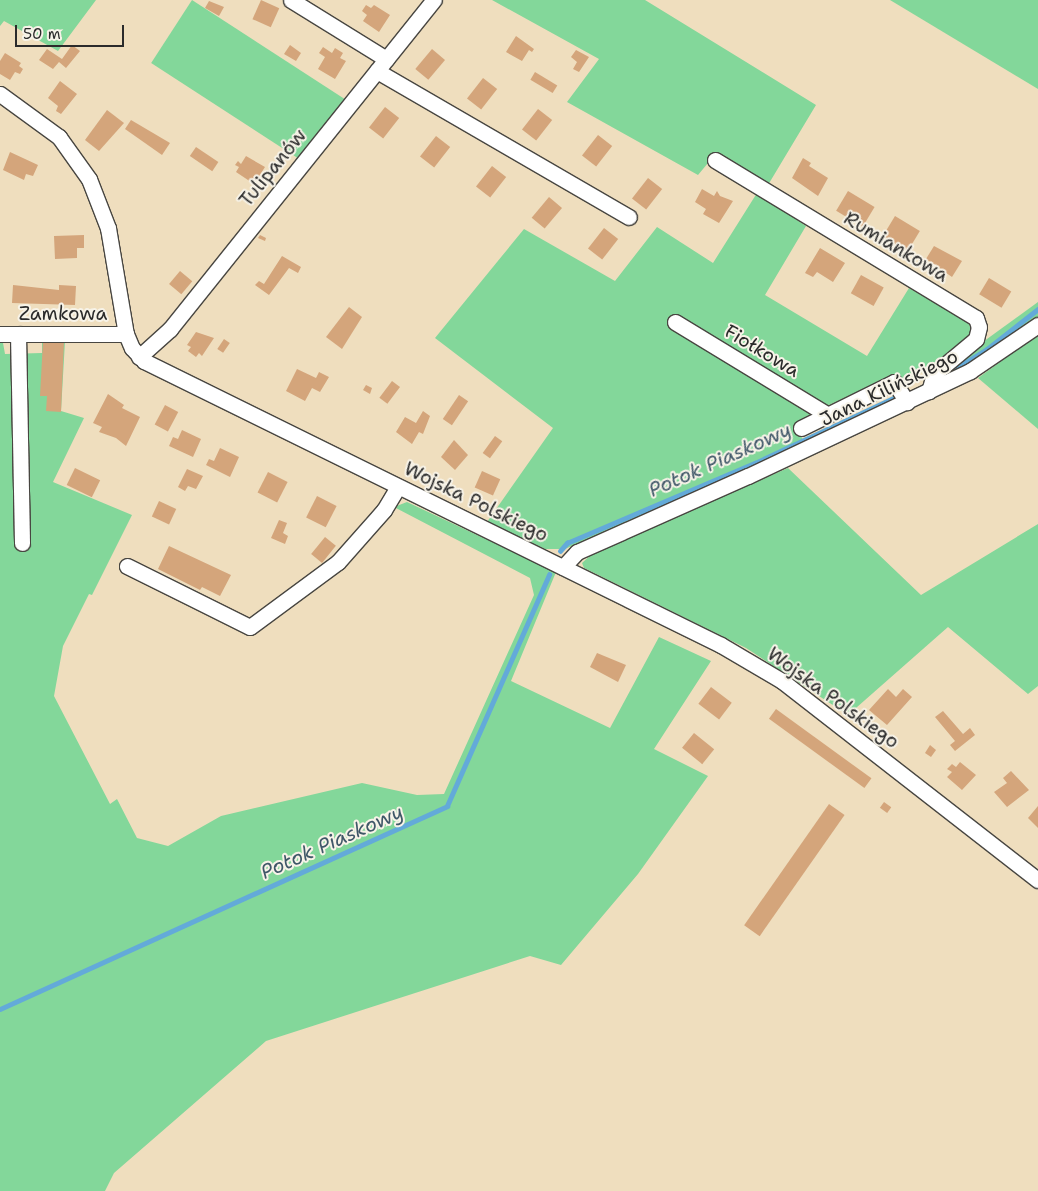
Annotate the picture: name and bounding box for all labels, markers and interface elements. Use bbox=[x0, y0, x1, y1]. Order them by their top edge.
scale bar bbox=[18, 15, 126, 47]
text: 50 m bbox=[23, 24, 61, 44]
street label: Tulipanów bbox=[235, 124, 311, 212]
street label: Rumiankowa bbox=[840, 207, 952, 287]
street label: Zamkowa bbox=[19, 303, 107, 325]
street label: Fiołkowa bbox=[720, 320, 804, 382]
street label: Jana Kilińskiego bbox=[816, 345, 962, 431]
water label: Potok Piaskowy bbox=[645, 418, 795, 502]
street label: Wojska Polskiego bbox=[400, 457, 552, 547]
street label: Wojska Polskiego bbox=[763, 643, 903, 753]
water label: Potok Piaskowy bbox=[257, 800, 407, 884]

